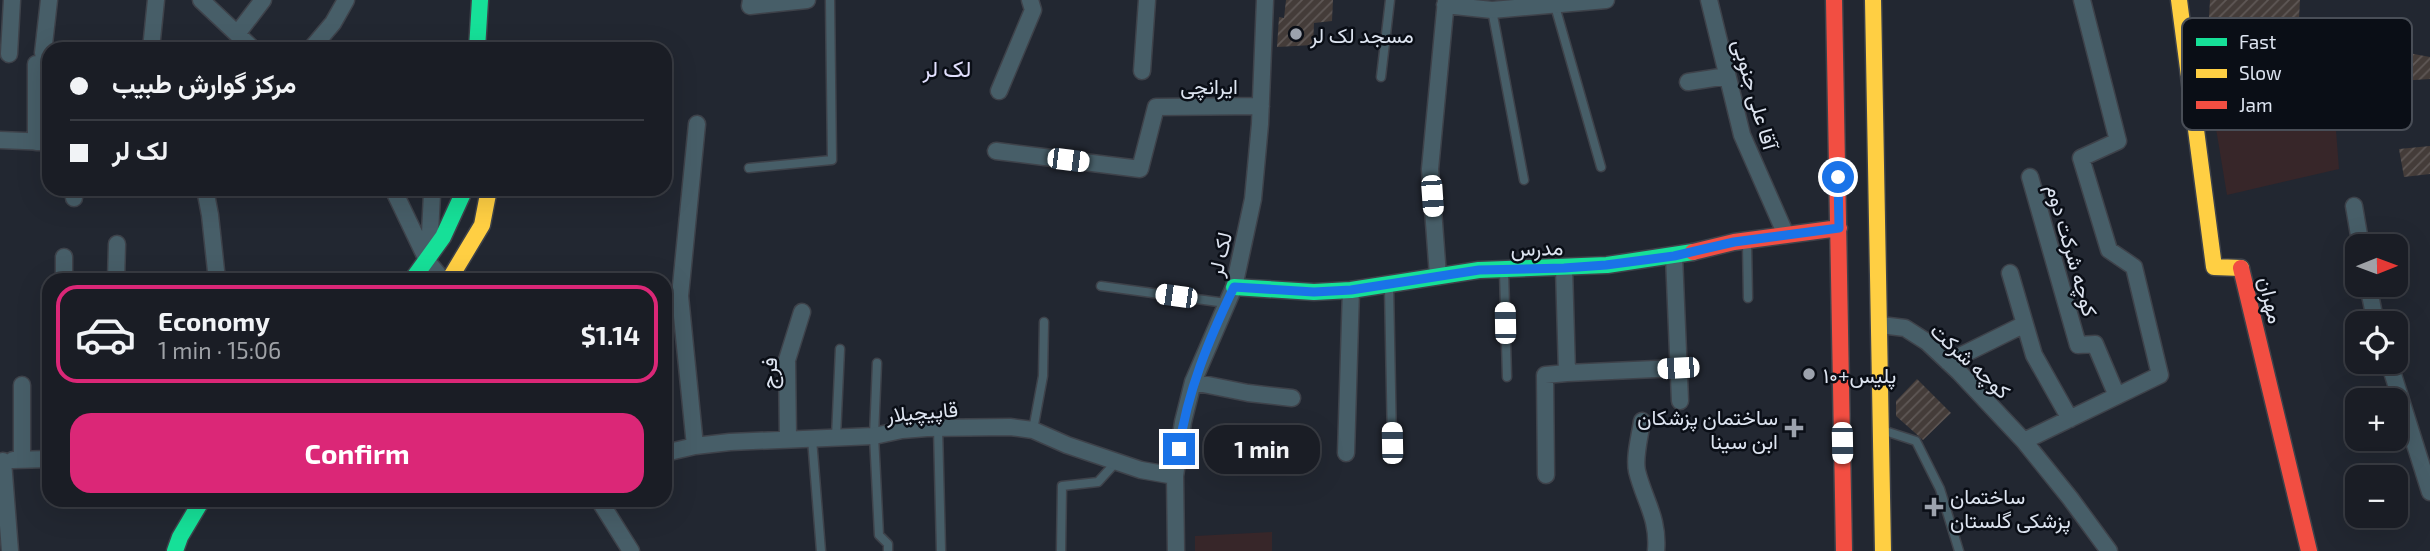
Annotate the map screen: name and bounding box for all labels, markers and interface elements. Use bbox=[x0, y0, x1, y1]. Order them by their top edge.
legend bbox=[2182, 18, 2412, 130]
place label: مسجد لک لر bbox=[1309, 22, 1414, 49]
marker: مسجد لک لر bbox=[1288, 26, 1304, 42]
text: Fast bbox=[2239, 30, 2276, 53]
street label: آقا علی جنوبی bbox=[1726, 36, 1784, 155]
district label: لک لر bbox=[922, 54, 971, 84]
text: Slow bbox=[2239, 61, 2282, 84]
text: مرکز گوارش طبیب bbox=[112, 67, 296, 98]
street label: ایرانچی bbox=[1180, 73, 1238, 101]
text: Jam bbox=[2239, 93, 2273, 116]
text: لک لر bbox=[112, 134, 168, 165]
car bbox=[1046, 147, 1091, 173]
route start bbox=[1822, 161, 1854, 193]
car bbox=[1421, 174, 1444, 218]
street label: کوچه شرکت دوم bbox=[2039, 181, 2104, 320]
street label: لک لر bbox=[1202, 229, 1238, 280]
street label: مدرس bbox=[1510, 234, 1564, 262]
north arrow bbox=[2345, 234, 2408, 298]
map controls bbox=[2345, 234, 2408, 528]
street label: مهران bbox=[2253, 274, 2290, 326]
car bbox=[1154, 283, 1199, 309]
car bbox=[1495, 302, 1516, 344]
icon: car bbox=[74, 303, 137, 366]
text: Economy bbox=[158, 305, 270, 336]
button: locate bbox=[2345, 311, 2408, 374]
street label: کوچه شرکت bbox=[1924, 317, 2016, 405]
text: $1.14 bbox=[581, 319, 640, 350]
text: 1 min · 15:06 bbox=[158, 336, 281, 364]
street label: فرج bbox=[755, 356, 784, 390]
car bbox=[1657, 356, 1700, 380]
place label: پلیس+۱۰ bbox=[1823, 362, 1896, 390]
marker: پلیس+۱۰ bbox=[1801, 366, 1817, 382]
button: + bbox=[2345, 388, 2408, 451]
street label: قاپیچیلار bbox=[884, 395, 959, 430]
place label: ساختمان پزشکان ابن سینا bbox=[1637, 404, 1778, 454]
button: Confirm bbox=[70, 413, 644, 493]
marker: ساختمان پزشکان ابن سینا bbox=[1784, 418, 1804, 438]
car bbox=[1382, 422, 1403, 464]
car bbox=[1832, 422, 1853, 464]
callout: 1 min bbox=[1204, 424, 1319, 474]
route end bbox=[1163, 433, 1195, 465]
text: 1 min bbox=[1234, 435, 1290, 463]
button: − bbox=[2345, 465, 2408, 528]
place label: ساختمان پزشکی گلستان bbox=[1950, 483, 2071, 535]
marker: ساختمان پزشکی گلستان bbox=[1924, 497, 1944, 517]

